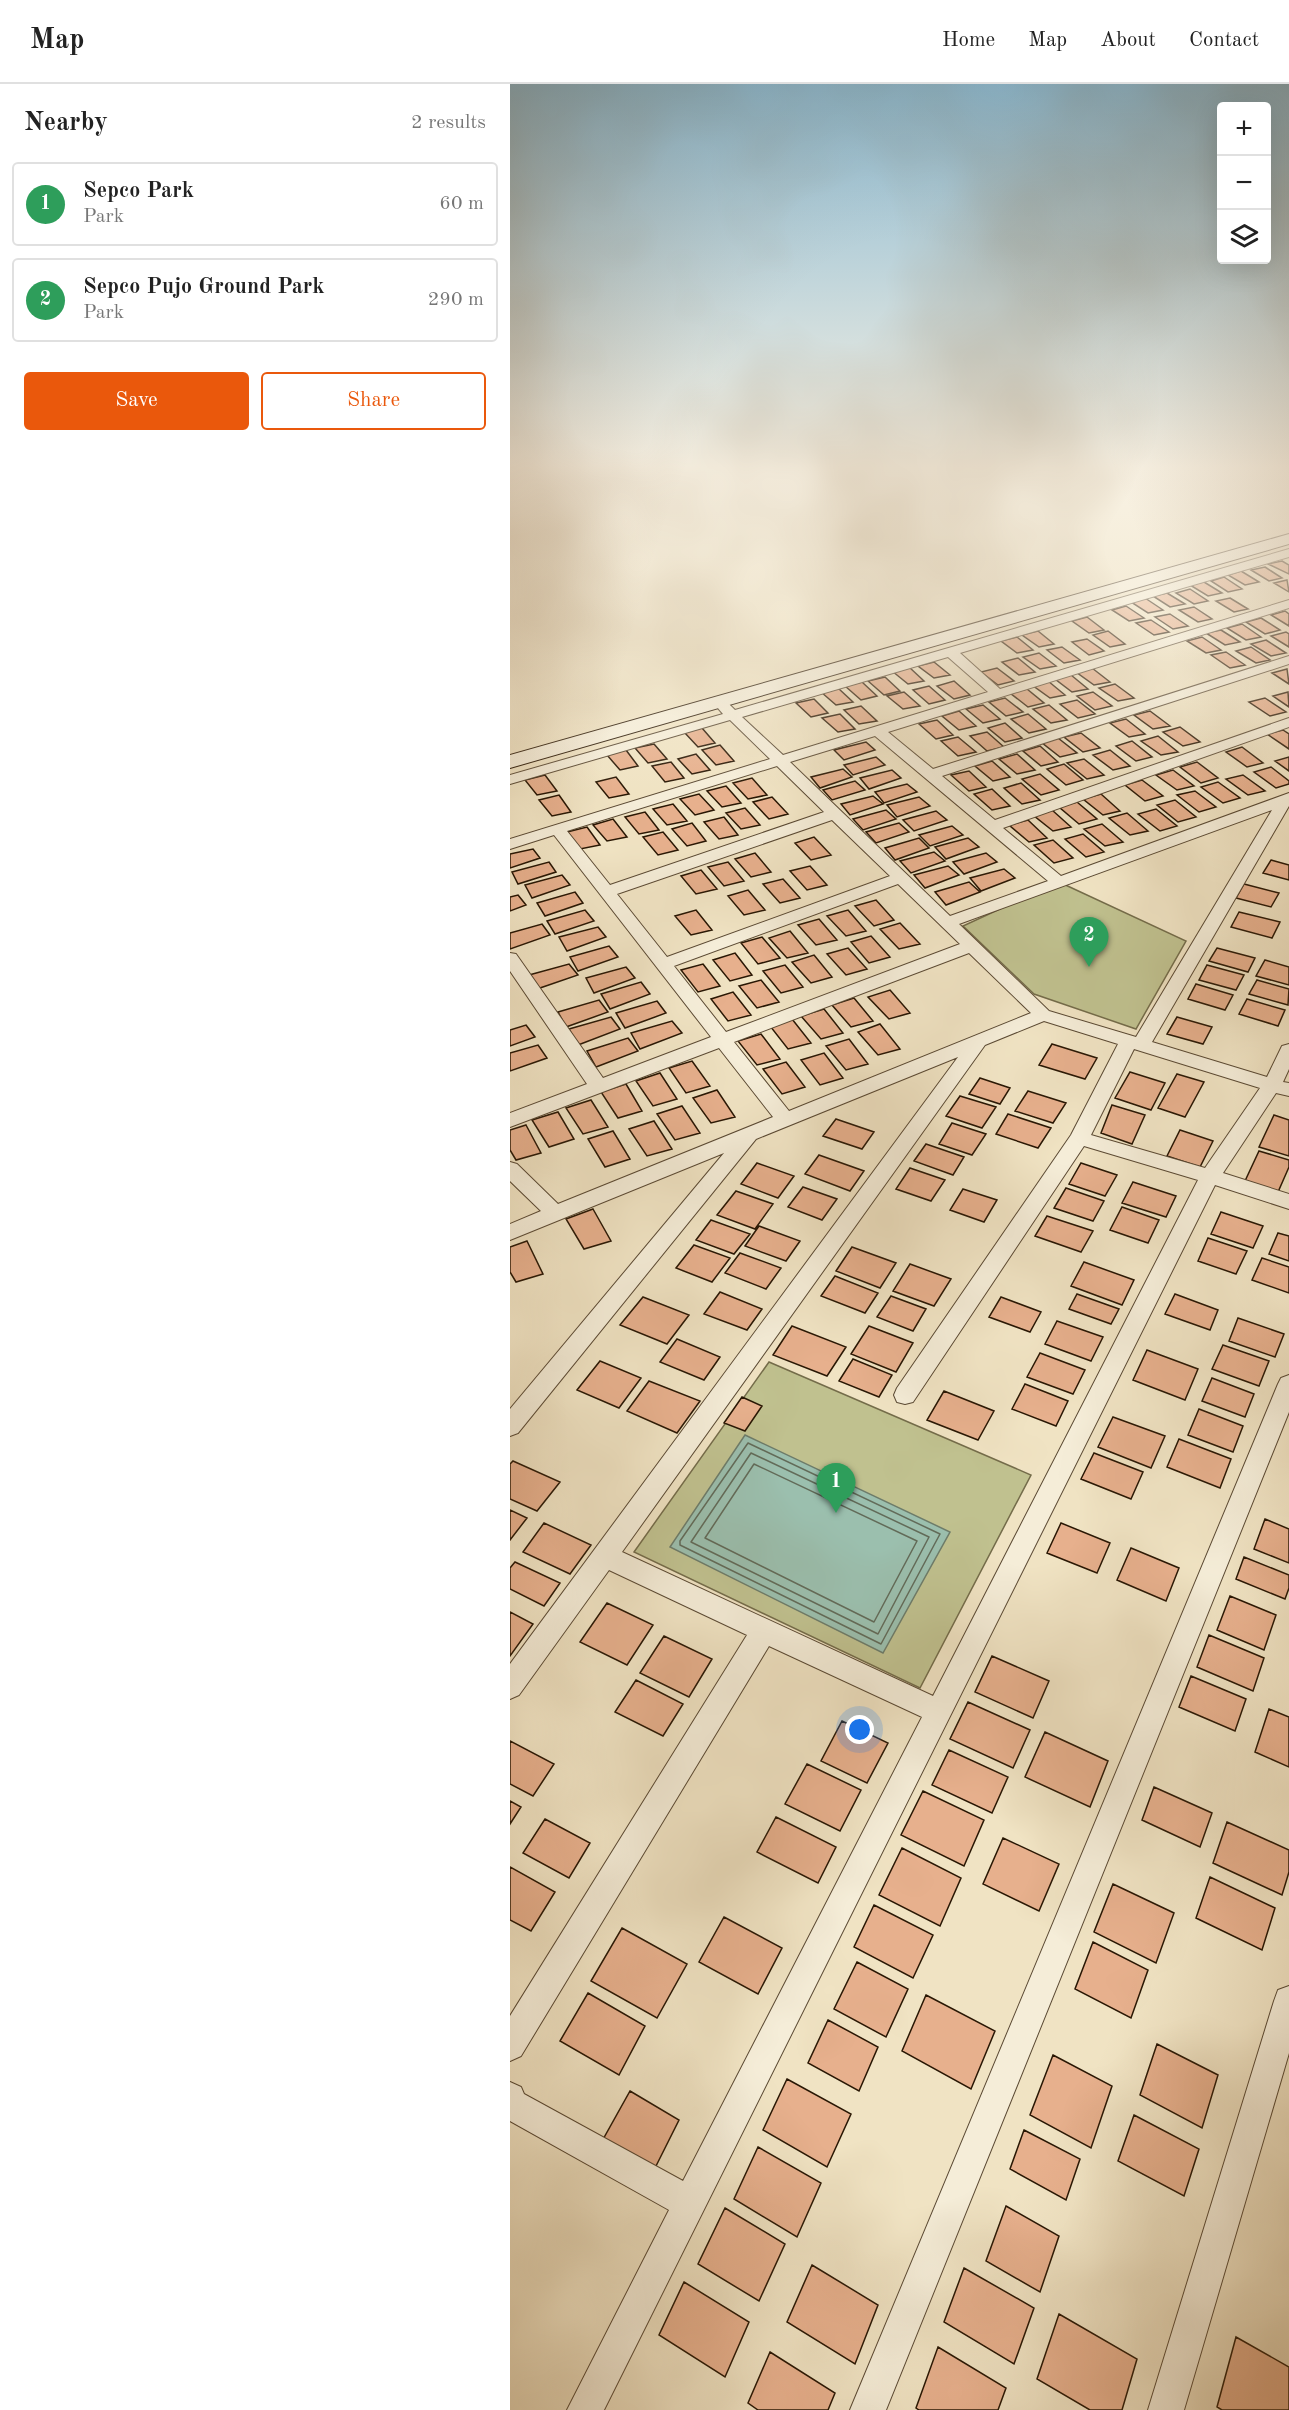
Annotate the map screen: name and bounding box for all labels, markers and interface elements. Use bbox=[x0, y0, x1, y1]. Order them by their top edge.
text: Map bbox=[30, 27, 84, 55]
text: Home bbox=[942, 30, 995, 51]
text: Map bbox=[1028, 30, 1067, 51]
text: About bbox=[1100, 30, 1156, 51]
text: Contact bbox=[1189, 30, 1259, 51]
map controls bbox=[1217, 102, 1271, 264]
button: + bbox=[1217, 102, 1271, 156]
text: Nearby bbox=[24, 110, 108, 136]
text: 2 results bbox=[411, 113, 486, 133]
button: − bbox=[1217, 156, 1271, 210]
text: Sepco Park bbox=[83, 180, 194, 202]
text: 1 bbox=[40, 194, 51, 214]
text: 60 m bbox=[439, 194, 484, 214]
text: Park bbox=[83, 207, 124, 227]
button: layers bbox=[1217, 210, 1271, 264]
text: Sepco Pujo Ground Park bbox=[83, 276, 325, 298]
text: 2 bbox=[40, 290, 51, 310]
text: 290 m bbox=[428, 290, 484, 310]
text: Park bbox=[83, 303, 124, 323]
button: Save bbox=[24, 372, 249, 430]
button: Share bbox=[261, 372, 486, 430]
pin: 2 bbox=[1070, 918, 1108, 967]
pin: 1 bbox=[816, 1464, 856, 1513]
your location bbox=[845, 1715, 874, 1744]

